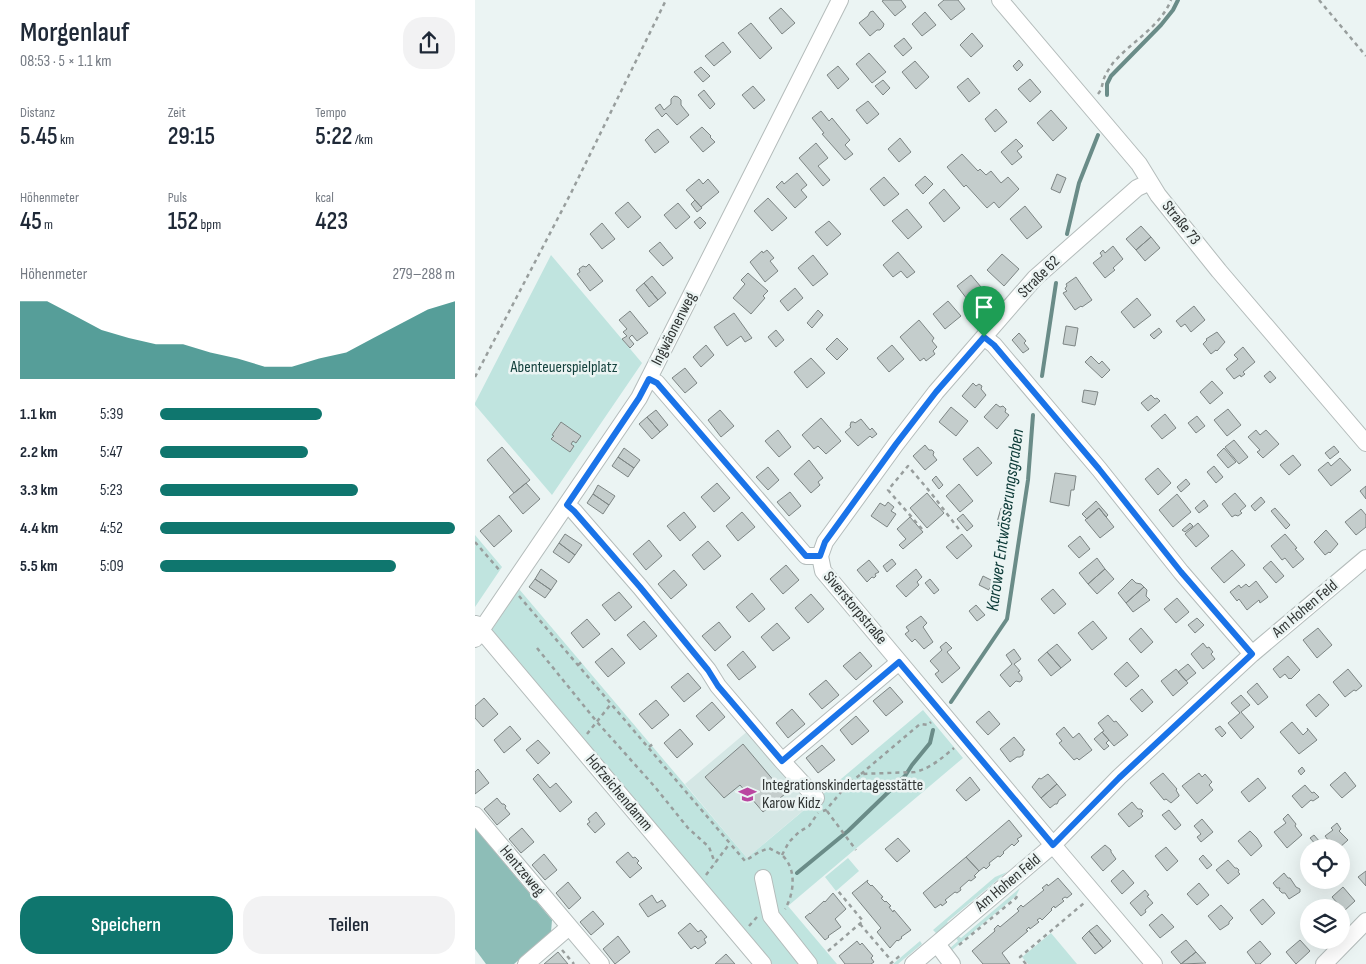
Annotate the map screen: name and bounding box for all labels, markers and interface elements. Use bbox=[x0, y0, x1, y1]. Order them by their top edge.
text: Morgenlauf bbox=[20, 16, 129, 49]
button: share bbox=[403, 17, 455, 69]
text: 08:53 · 5 × 1.1 km bbox=[20, 52, 112, 71]
text: Distanz bbox=[20, 104, 55, 121]
text: Zeit bbox=[168, 104, 186, 121]
text: Tempo bbox=[315, 104, 346, 121]
text: 5.45 bbox=[20, 121, 58, 152]
text: 29:15 bbox=[168, 121, 215, 152]
text: 5:22 bbox=[315, 121, 353, 152]
text: km bbox=[58, 131, 74, 148]
text: /km bbox=[353, 131, 373, 148]
text: Höhenmeter bbox=[20, 189, 79, 206]
text: Puls bbox=[168, 189, 187, 206]
text: kcal bbox=[315, 189, 334, 206]
street label: Straße 73 bbox=[1158, 197, 1204, 249]
text: 45 bbox=[20, 206, 42, 237]
text: 152 bbox=[168, 206, 198, 237]
text: 423 bbox=[315, 206, 348, 237]
text: m bbox=[42, 216, 53, 233]
text: bpm bbox=[198, 216, 221, 233]
street label: Straße 62 bbox=[1014, 252, 1064, 302]
text: Höhenmeter bbox=[20, 265, 87, 284]
text: 279–288 m bbox=[393, 265, 455, 284]
pin bbox=[963, 286, 1005, 337]
street label: Ingwäonenweg bbox=[647, 289, 701, 369]
icon: arrive bbox=[970, 293, 998, 321]
park label: Abenteuerspielplatz bbox=[510, 358, 618, 377]
text: 1.1 km bbox=[20, 405, 57, 424]
text: 5:39 bbox=[100, 405, 123, 424]
water label: Karower Entwässerungsgraben bbox=[982, 427, 1028, 612]
text: 2.2 km bbox=[20, 443, 58, 462]
text: 5:47 bbox=[100, 443, 122, 462]
text: 3.3 km bbox=[20, 481, 58, 500]
text: 5:23 bbox=[100, 481, 123, 500]
text: 4.4 km bbox=[20, 519, 58, 538]
text: 4:52 bbox=[100, 519, 123, 538]
text: 5.5 km bbox=[20, 557, 58, 576]
text: 5:09 bbox=[100, 557, 124, 576]
street label: Siverstorpstraße bbox=[819, 568, 891, 648]
street label: Am Hohen Feld bbox=[1268, 576, 1341, 642]
street label: Hofzeichendamm bbox=[581, 751, 657, 835]
place label: Integrationskindertagesstätte Karow Kidz bbox=[762, 776, 923, 813]
school or university icon: Integrationskindertagesstätte Karow Kidz bbox=[738, 784, 758, 804]
map controls bbox=[1300, 839, 1350, 949]
button: locate bbox=[1300, 839, 1350, 889]
street label: Hentzeweg bbox=[495, 842, 549, 900]
street label: Am Hohen Feld bbox=[971, 850, 1044, 916]
button: Speichern bbox=[20, 896, 233, 954]
button: Teilen bbox=[243, 896, 455, 954]
button: layers bbox=[1300, 899, 1350, 949]

